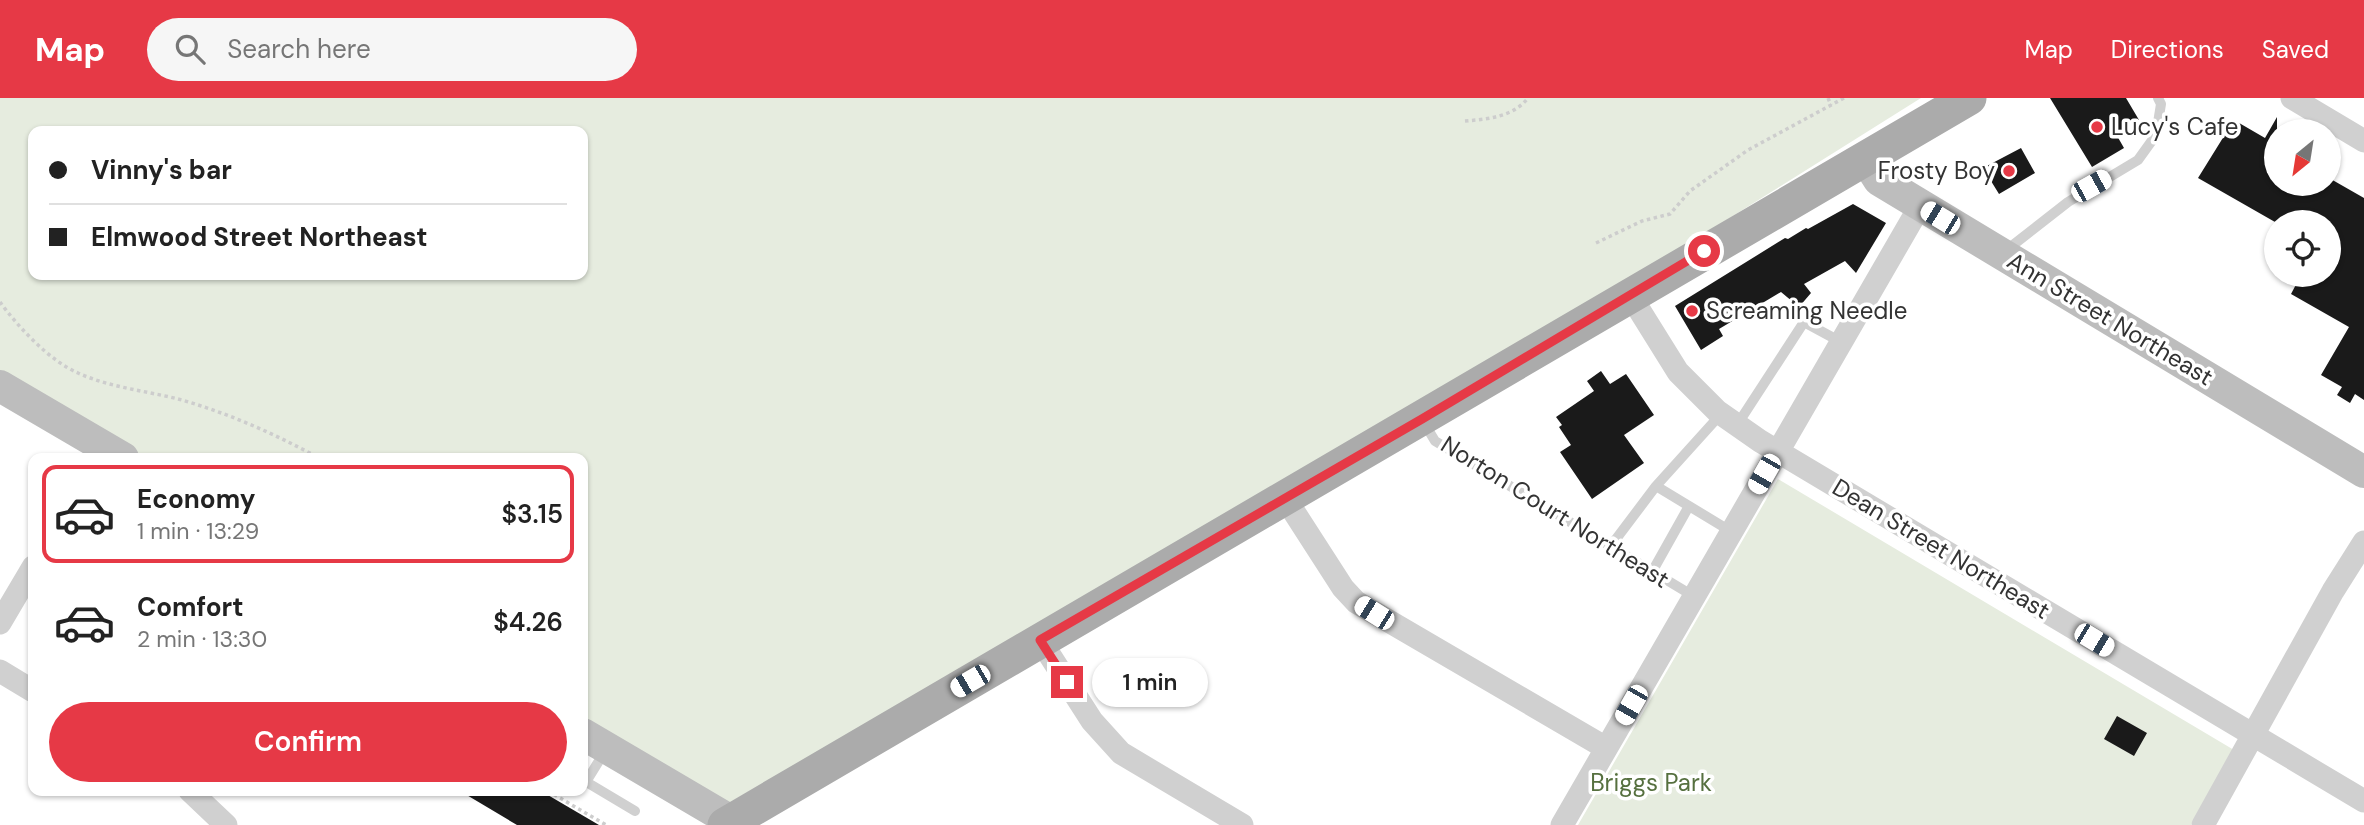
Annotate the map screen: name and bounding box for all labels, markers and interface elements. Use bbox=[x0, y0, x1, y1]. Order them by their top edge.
search box bbox=[147, 18, 637, 81]
text: Map bbox=[35, 28, 105, 71]
icon: search bbox=[171, 30, 209, 68]
text: Search here bbox=[227, 32, 371, 66]
text: Map bbox=[2025, 34, 2073, 65]
text: Directions bbox=[2111, 34, 2224, 65]
text: Saved bbox=[2262, 34, 2329, 65]
place label: Lucy's Cafe bbox=[2111, 111, 2238, 142]
marker: Lucy's Cafe bbox=[2089, 119, 2105, 135]
north arrow bbox=[2264, 119, 2342, 196]
map controls bbox=[2264, 119, 2341, 287]
text: Vinny's bar bbox=[91, 153, 232, 187]
place label: Frosty Boy bbox=[1878, 155, 1995, 186]
marker: Frosty Boy bbox=[2001, 163, 2017, 179]
car bbox=[2068, 167, 2115, 205]
car bbox=[1917, 198, 1964, 238]
button: locate bbox=[2264, 210, 2341, 287]
text: Elmwood Street Northeast bbox=[91, 220, 428, 254]
route start bbox=[1688, 235, 1720, 267]
street label: Ann Street Northeast bbox=[2002, 245, 2219, 392]
place label: Screaming Needle bbox=[1706, 295, 1907, 326]
marker: Screaming Needle bbox=[1684, 303, 1700, 319]
street label: Norton Court Northeast bbox=[1435, 429, 1675, 595]
car bbox=[1745, 451, 1784, 497]
street label: Dean Street Northeast bbox=[1827, 471, 2056, 626]
text: Economy bbox=[137, 482, 255, 516]
icon: car bbox=[53, 483, 116, 546]
text: $3.15 bbox=[501, 497, 563, 531]
text: 1 min · 13:29 bbox=[137, 516, 259, 546]
text: Comfort bbox=[137, 590, 243, 624]
icon: car bbox=[53, 591, 116, 654]
car bbox=[1351, 593, 1398, 633]
text: $4.26 bbox=[493, 605, 563, 639]
car bbox=[2071, 620, 2118, 660]
text: 2 min · 13:30 bbox=[137, 624, 267, 654]
callout: 1 min bbox=[1092, 658, 1207, 706]
car bbox=[947, 661, 994, 701]
route end bbox=[1051, 666, 1083, 698]
text: 1 min bbox=[1123, 667, 1177, 697]
car bbox=[1612, 682, 1651, 728]
button: Confirm bbox=[49, 702, 567, 782]
park label: Briggs Park bbox=[1590, 767, 1712, 798]

